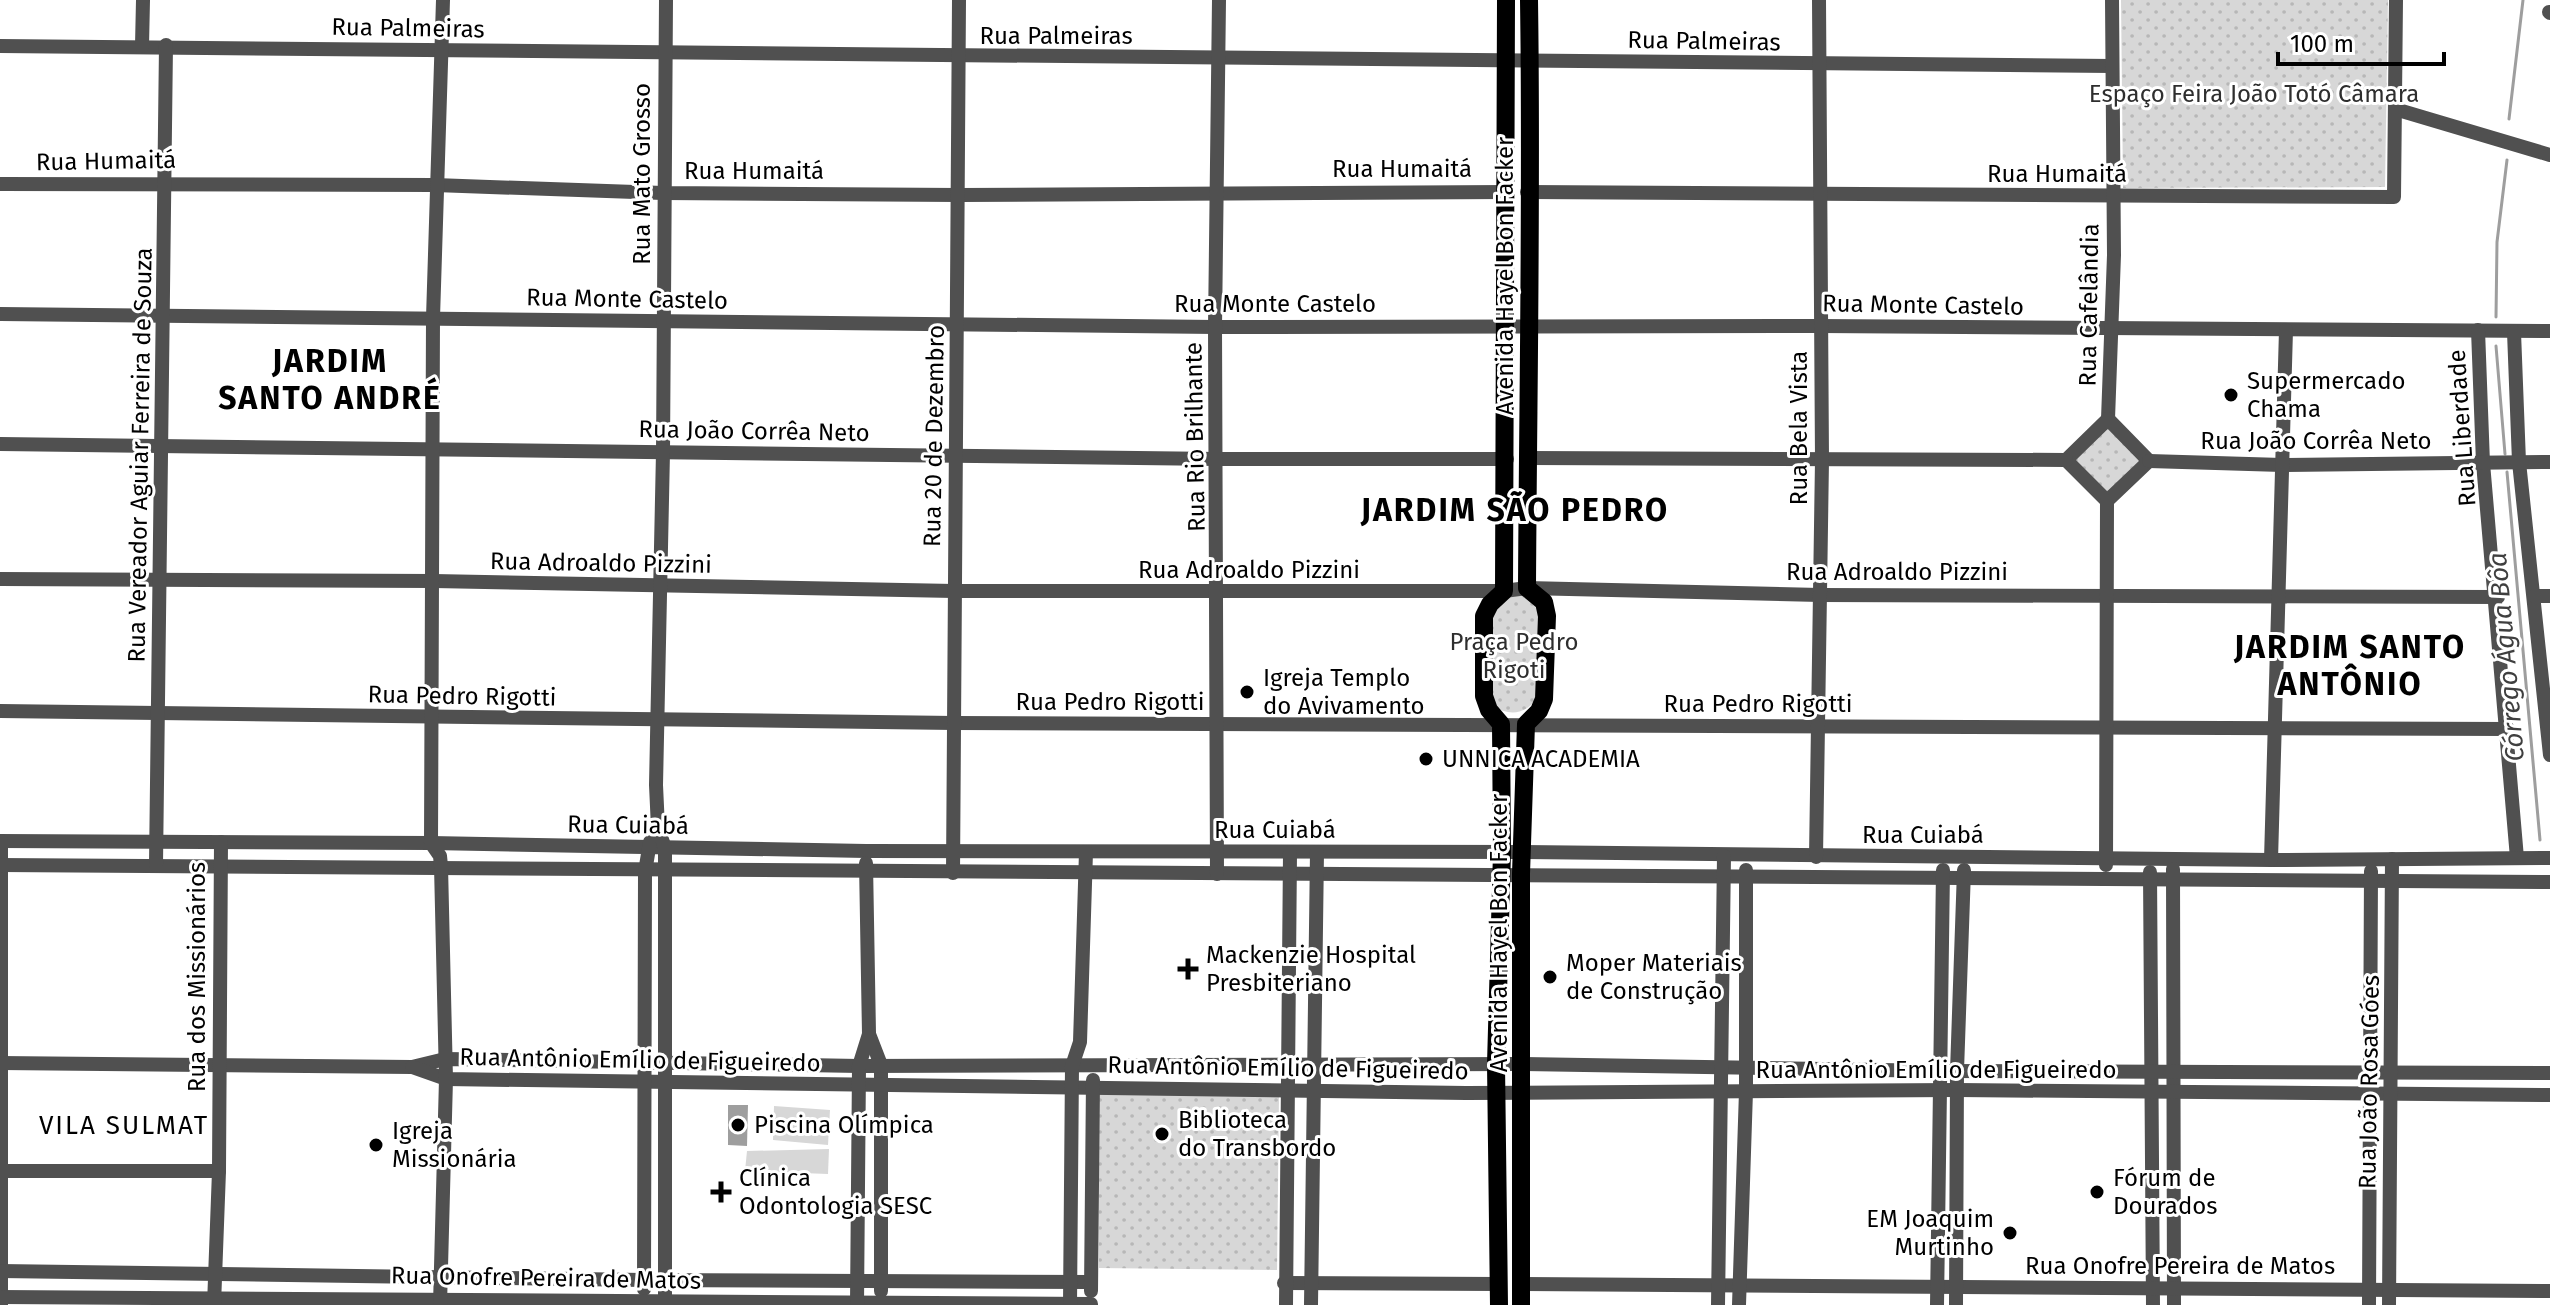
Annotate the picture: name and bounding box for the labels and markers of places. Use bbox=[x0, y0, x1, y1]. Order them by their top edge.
place label: Supermercado Chama bbox=[2247, 367, 2406, 423]
marker: Supermercado Chama bbox=[2222, 386, 2240, 404]
place label: Igreja Templo do Avivamento bbox=[1263, 664, 1425, 720]
marker: Igreja Templo do Avivamento bbox=[1238, 683, 1256, 701]
place label: UNNICA ACADEMIA bbox=[1442, 745, 1640, 773]
marker: UNNICA ACADEMIA bbox=[1417, 750, 1435, 768]
place label: Mackenzie Hospital Presbiteriano bbox=[1206, 941, 1416, 997]
place label: Moper Materiais de Construção bbox=[1566, 949, 1742, 1005]
marker: Mackenzie Hospital Presbiteriano bbox=[1177, 958, 1199, 980]
marker: Moper Materiais de Construção bbox=[1541, 968, 1559, 986]
place label: Biblioteca do Transbordo bbox=[1178, 1106, 1336, 1162]
place label: Piscina Olímpica bbox=[754, 1111, 934, 1139]
marker: Piscina Olímpica bbox=[729, 1116, 747, 1134]
place label: Igreja Missionária bbox=[392, 1117, 517, 1173]
marker: Biblioteca do Transbordo bbox=[1153, 1125, 1171, 1143]
marker: Igreja Missionária bbox=[367, 1136, 385, 1154]
place label: Clínica Odontologia SESC bbox=[739, 1164, 932, 1220]
place label: Fórum de Dourados bbox=[2113, 1164, 2218, 1220]
marker: Clínica Odontologia SESC bbox=[710, 1181, 732, 1203]
marker: Fórum de Dourados bbox=[2088, 1183, 2106, 1201]
place label: EM Joaquim Murtinho bbox=[1866, 1205, 1994, 1261]
marker: EM Joaquim Murtinho bbox=[2001, 1224, 2019, 1242]

